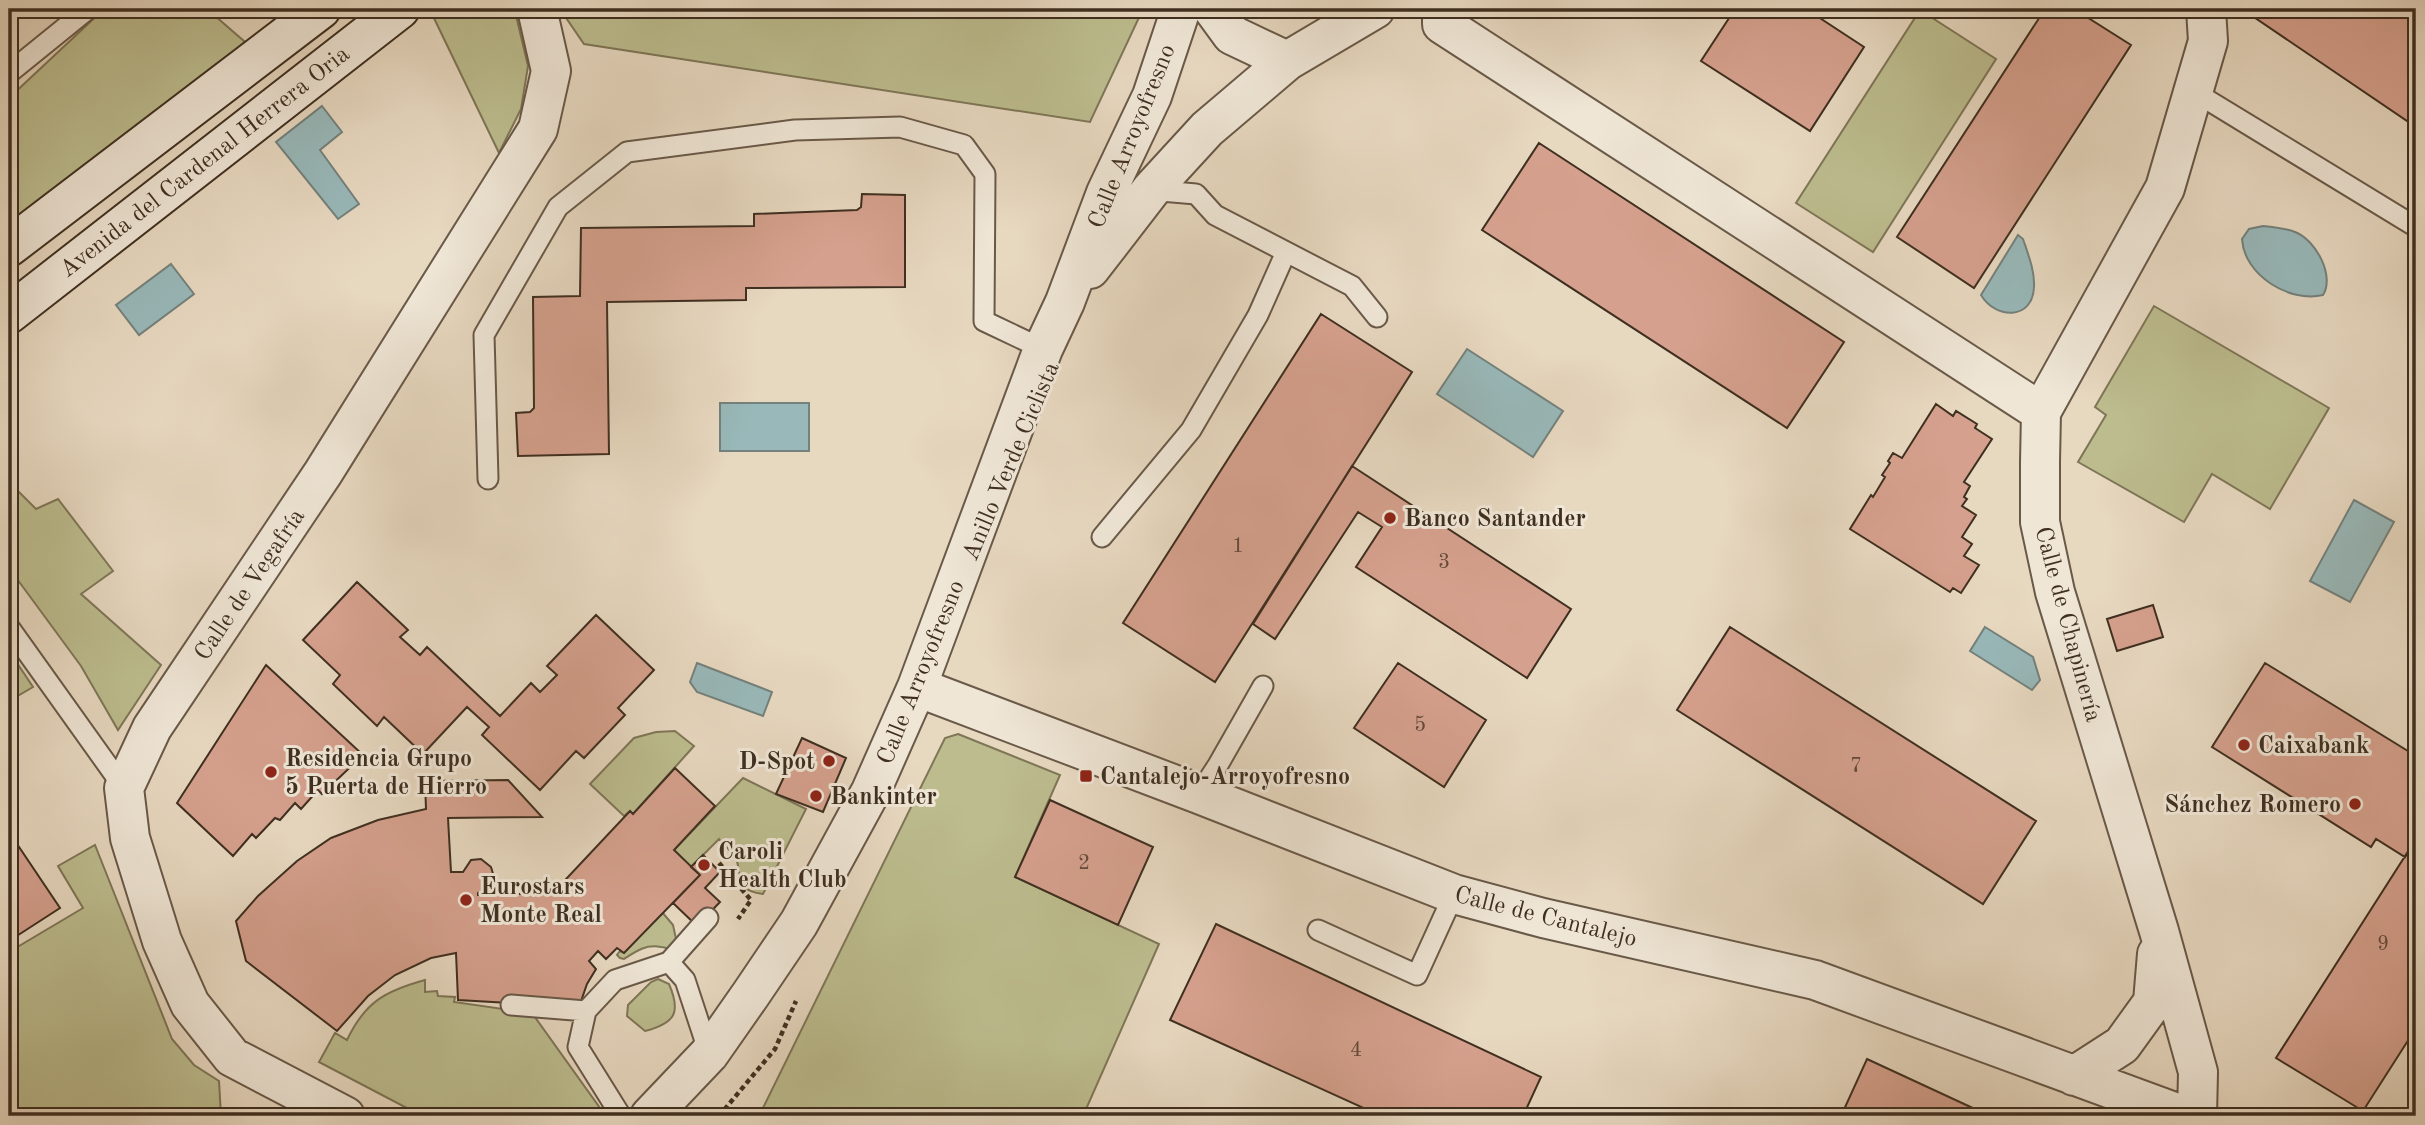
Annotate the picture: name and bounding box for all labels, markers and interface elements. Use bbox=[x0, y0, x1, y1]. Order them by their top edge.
street label: Calle Arroyofresno bbox=[1085, 41, 1181, 232]
street label: Avenida del Cardenal Herrera Oria bbox=[56, 42, 355, 283]
street label: Anillo Verde Ciclista bbox=[959, 359, 1065, 565]
street label: Calle de Vegafría bbox=[191, 505, 310, 665]
place label: Banco Santander bbox=[1404, 508, 1586, 532]
marker: Banco Santander bbox=[1382, 510, 1398, 526]
street label: Calle de Chapinería bbox=[2029, 524, 2105, 725]
house number: 1 bbox=[1232, 536, 1244, 557]
house number: 3 bbox=[1438, 552, 1450, 573]
street label: Calle Arroyofresno bbox=[874, 577, 970, 768]
house number: 5 bbox=[1414, 715, 1426, 736]
place label: Caixabank bbox=[2258, 735, 2369, 759]
marker: Caixabank bbox=[2236, 737, 2252, 753]
place label: Residencia Grupo 5 Puerta de Hierro bbox=[285, 748, 487, 800]
place label: D-Spot bbox=[738, 751, 815, 775]
marker: D-Spot bbox=[821, 753, 837, 769]
house number: 7 bbox=[1850, 756, 1862, 777]
marker: Residencia Grupo 5 Puerta de Hierro bbox=[263, 764, 279, 780]
place label: Cantalejo-Arroyofresno bbox=[1100, 766, 1350, 790]
marker: Cantalejo-Arroyofresno bbox=[1078, 768, 1094, 784]
place label: Bankinter bbox=[830, 786, 937, 810]
marker: Bankinter bbox=[808, 788, 824, 804]
place label: Sánchez Romero bbox=[2164, 794, 2341, 818]
marker: Sánchez Romero bbox=[2347, 796, 2363, 812]
place label: Caroli Health Club bbox=[718, 841, 847, 893]
house number: 2 bbox=[1078, 853, 1090, 874]
marker: Caroli Health Club bbox=[696, 857, 712, 873]
place label: Eurostars Monte Real bbox=[480, 876, 602, 928]
street label: Calle de Cantalejo bbox=[1452, 884, 1639, 952]
marker: Eurostars Monte Real bbox=[458, 892, 474, 908]
house number: 9 bbox=[2377, 934, 2389, 955]
house number: 4 bbox=[1350, 1040, 1362, 1061]

